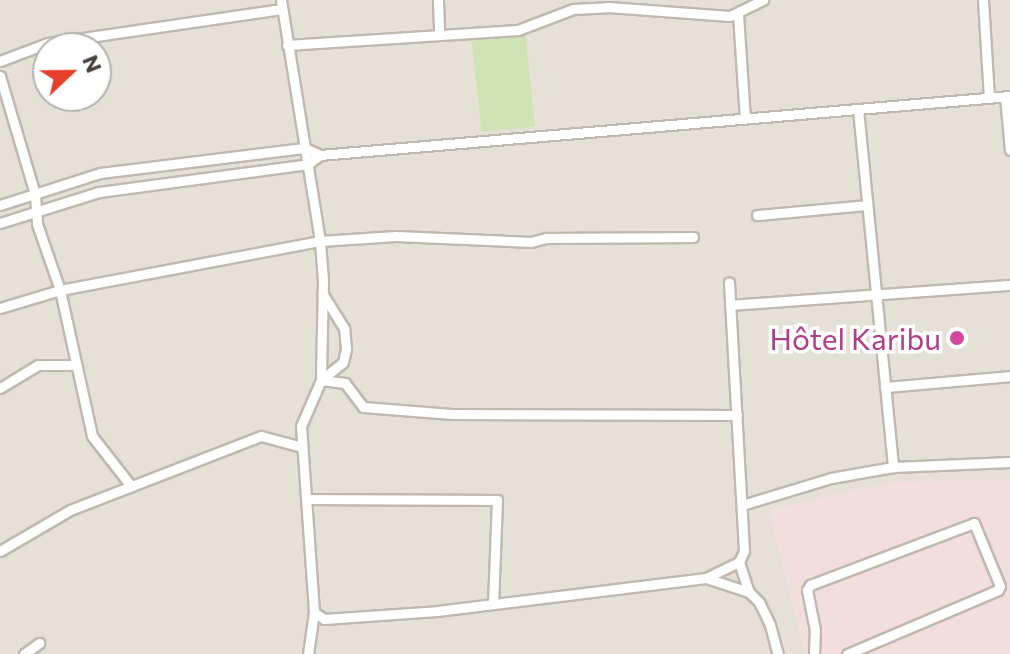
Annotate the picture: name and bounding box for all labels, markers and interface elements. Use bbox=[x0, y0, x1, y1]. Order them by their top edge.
north arrow bbox=[32, 32, 112, 112]
text: N bbox=[77, 51, 108, 76]
place label: Hôtel Karibu bbox=[770, 320, 941, 356]
marker: Hôtel Karibu bbox=[948, 329, 966, 347]

